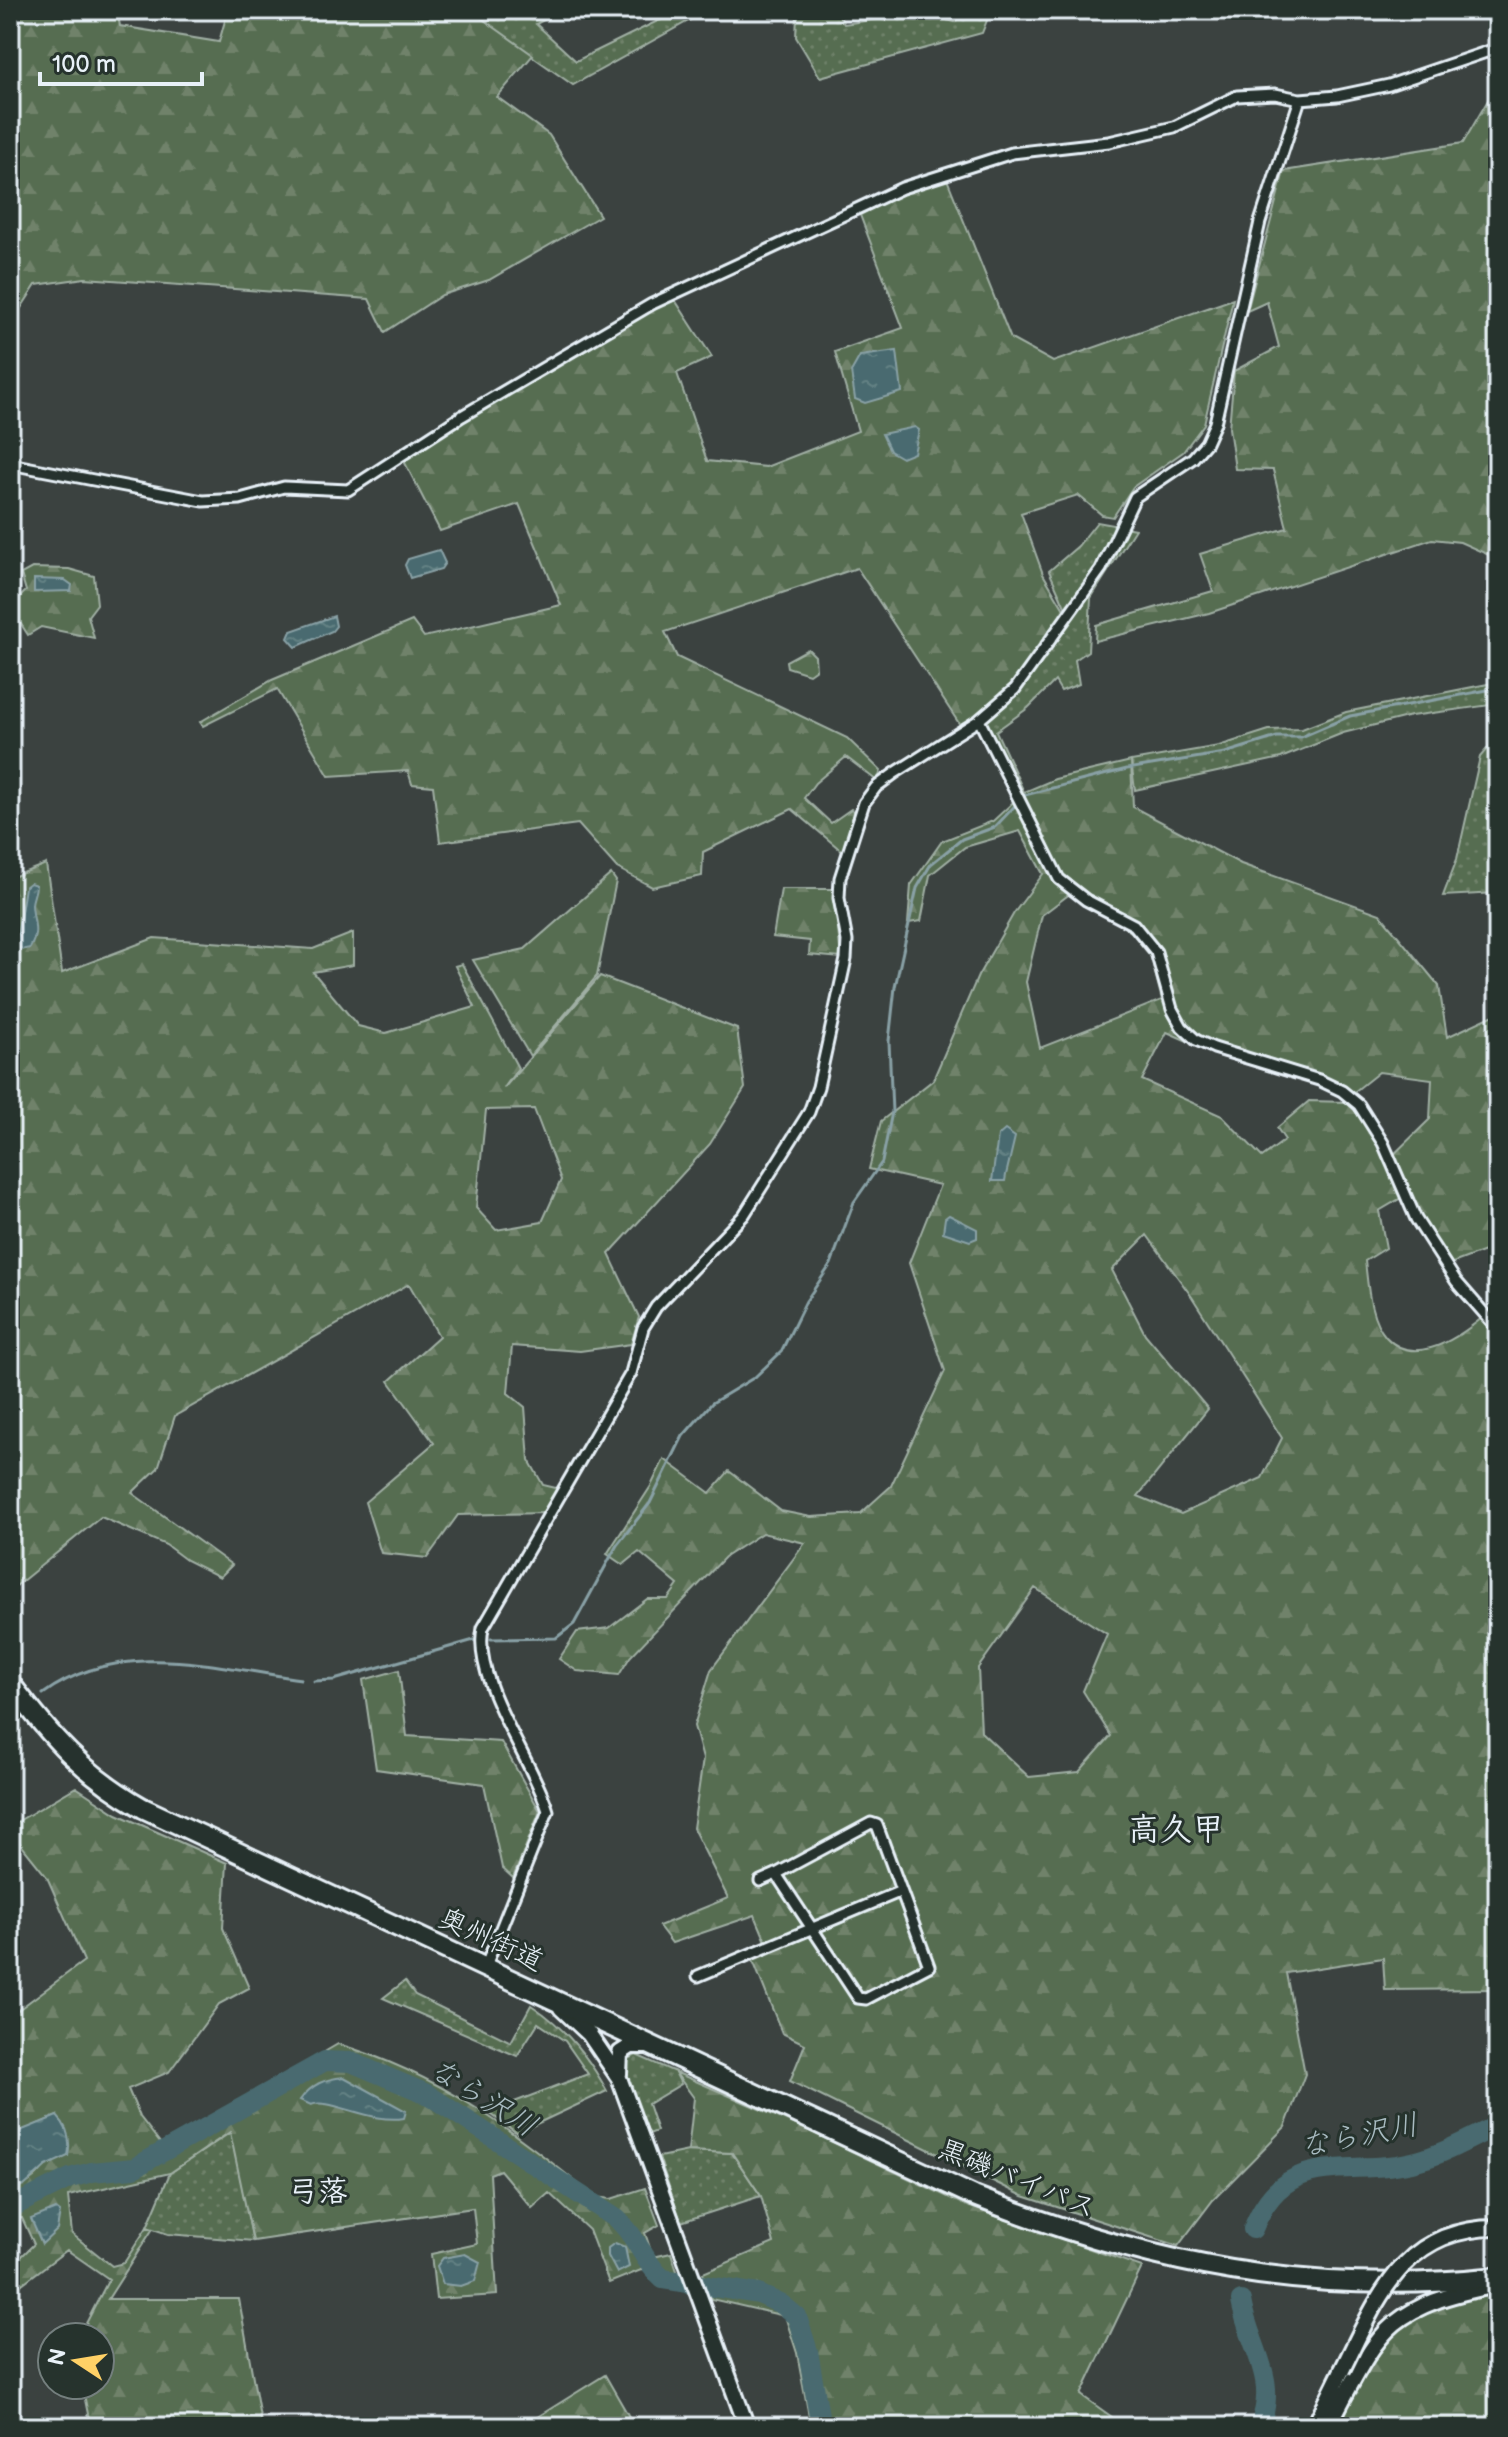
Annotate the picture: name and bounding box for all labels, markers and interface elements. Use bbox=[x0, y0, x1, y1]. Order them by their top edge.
scale bar bbox=[40, 36, 202, 86]
text: 100 m bbox=[52, 50, 116, 79]
district label: 高久甲 bbox=[1128, 1811, 1224, 1850]
street label: 奥州街道 bbox=[433, 1901, 549, 1979]
water label: なら沢川 bbox=[423, 2051, 543, 2145]
water label: なら沢川 bbox=[1297, 2107, 1421, 2165]
street label: 黒磯バイパス bbox=[933, 2132, 1101, 2226]
district label: 弓落 bbox=[288, 2174, 348, 2210]
north arrow bbox=[36, 2321, 116, 2401]
text: N bbox=[43, 2346, 73, 2368]

